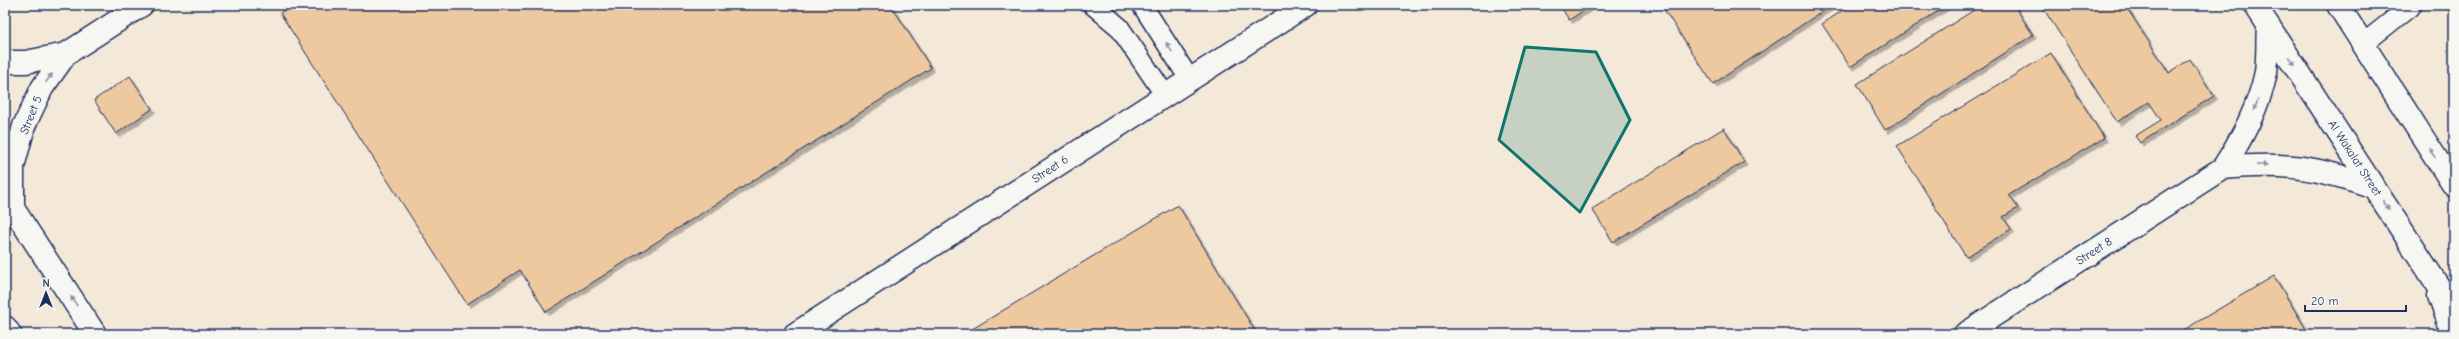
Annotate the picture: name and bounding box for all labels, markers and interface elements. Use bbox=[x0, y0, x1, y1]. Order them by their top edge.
one-way arrow bbox=[1165, 41, 1172, 53]
one-way arrow bbox=[2288, 56, 2296, 66]
one-way arrow bbox=[45, 73, 53, 84]
street label: Street 5 bbox=[17, 94, 45, 136]
one-way arrow bbox=[2253, 99, 2259, 111]
street label: Al Wakalat Street bbox=[2325, 118, 2385, 199]
one-way arrow bbox=[2429, 148, 2437, 158]
street label: Street 6 bbox=[1029, 152, 1071, 186]
one-way arrow bbox=[2256, 162, 2269, 168]
one-way arrow bbox=[2382, 199, 2389, 211]
street label: Street 8 bbox=[2073, 234, 2115, 268]
north arrow bbox=[26, 273, 66, 313]
text: N bbox=[42, 277, 50, 290]
scale bar bbox=[2305, 287, 2406, 313]
text: 20 m bbox=[2311, 294, 2339, 308]
one-way arrow bbox=[70, 296, 78, 306]

